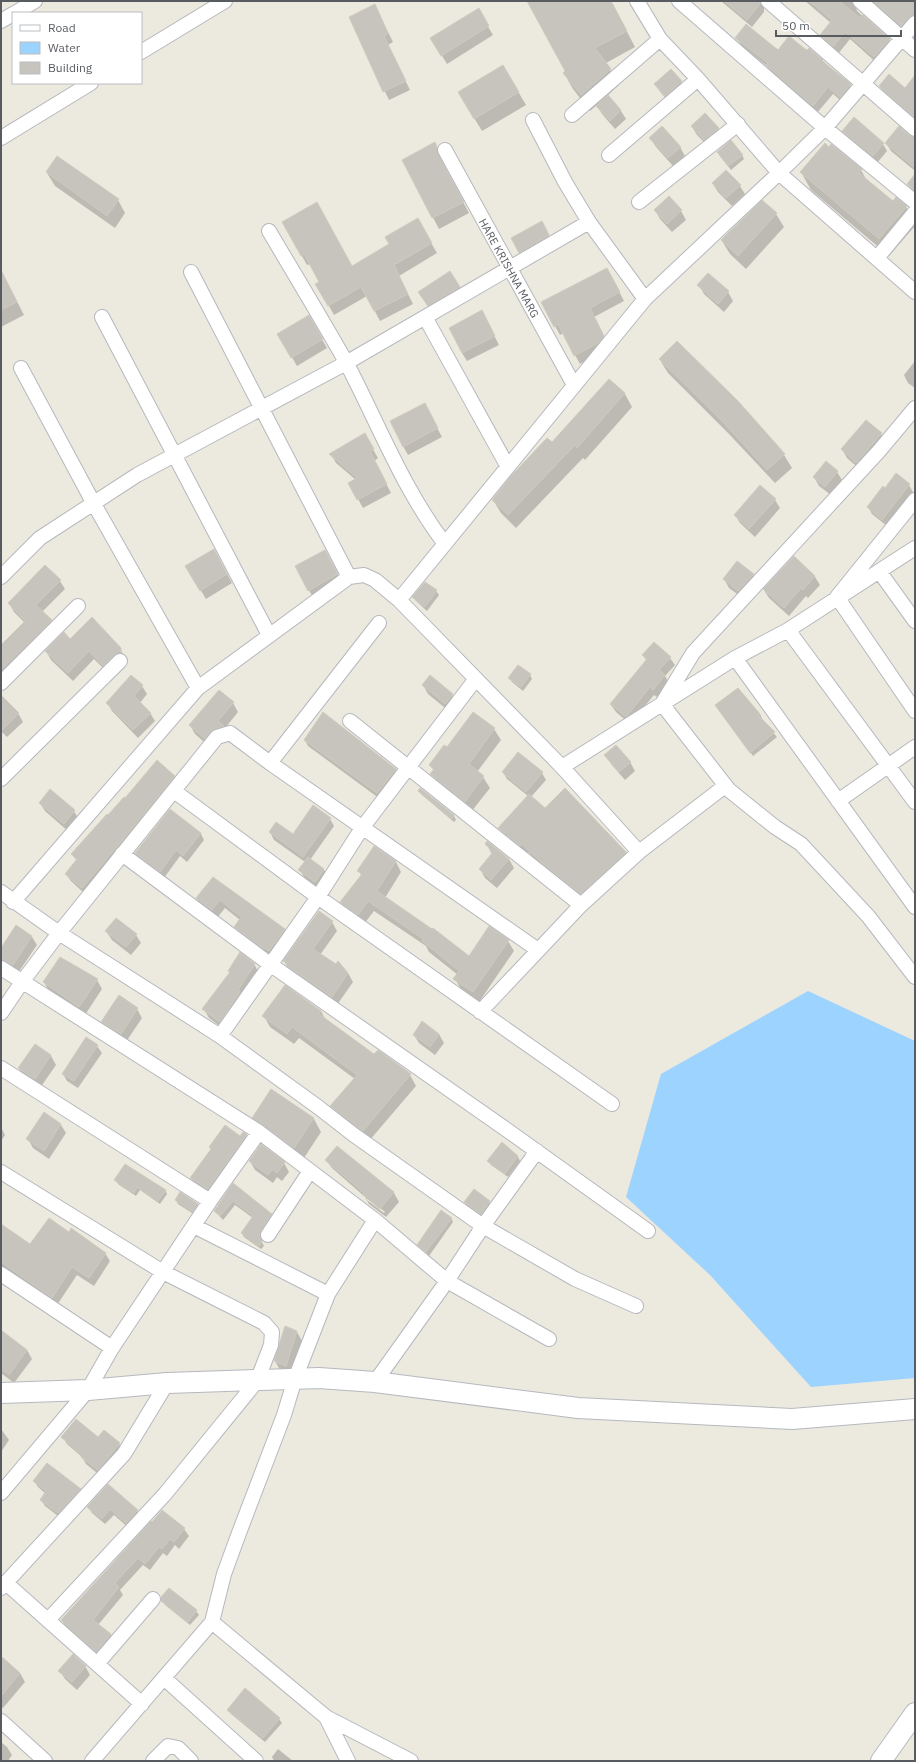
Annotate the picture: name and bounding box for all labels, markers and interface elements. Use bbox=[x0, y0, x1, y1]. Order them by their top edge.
legend bbox=[12, 12, 142, 84]
scale bar bbox=[776, 12, 901, 38]
text: 50 m bbox=[782, 18, 810, 33]
text: Road bbox=[48, 20, 76, 35]
text: Water bbox=[48, 40, 81, 55]
text: Building bbox=[48, 60, 93, 75]
street label: HARE KRISHNA MARG bbox=[476, 216, 542, 320]

